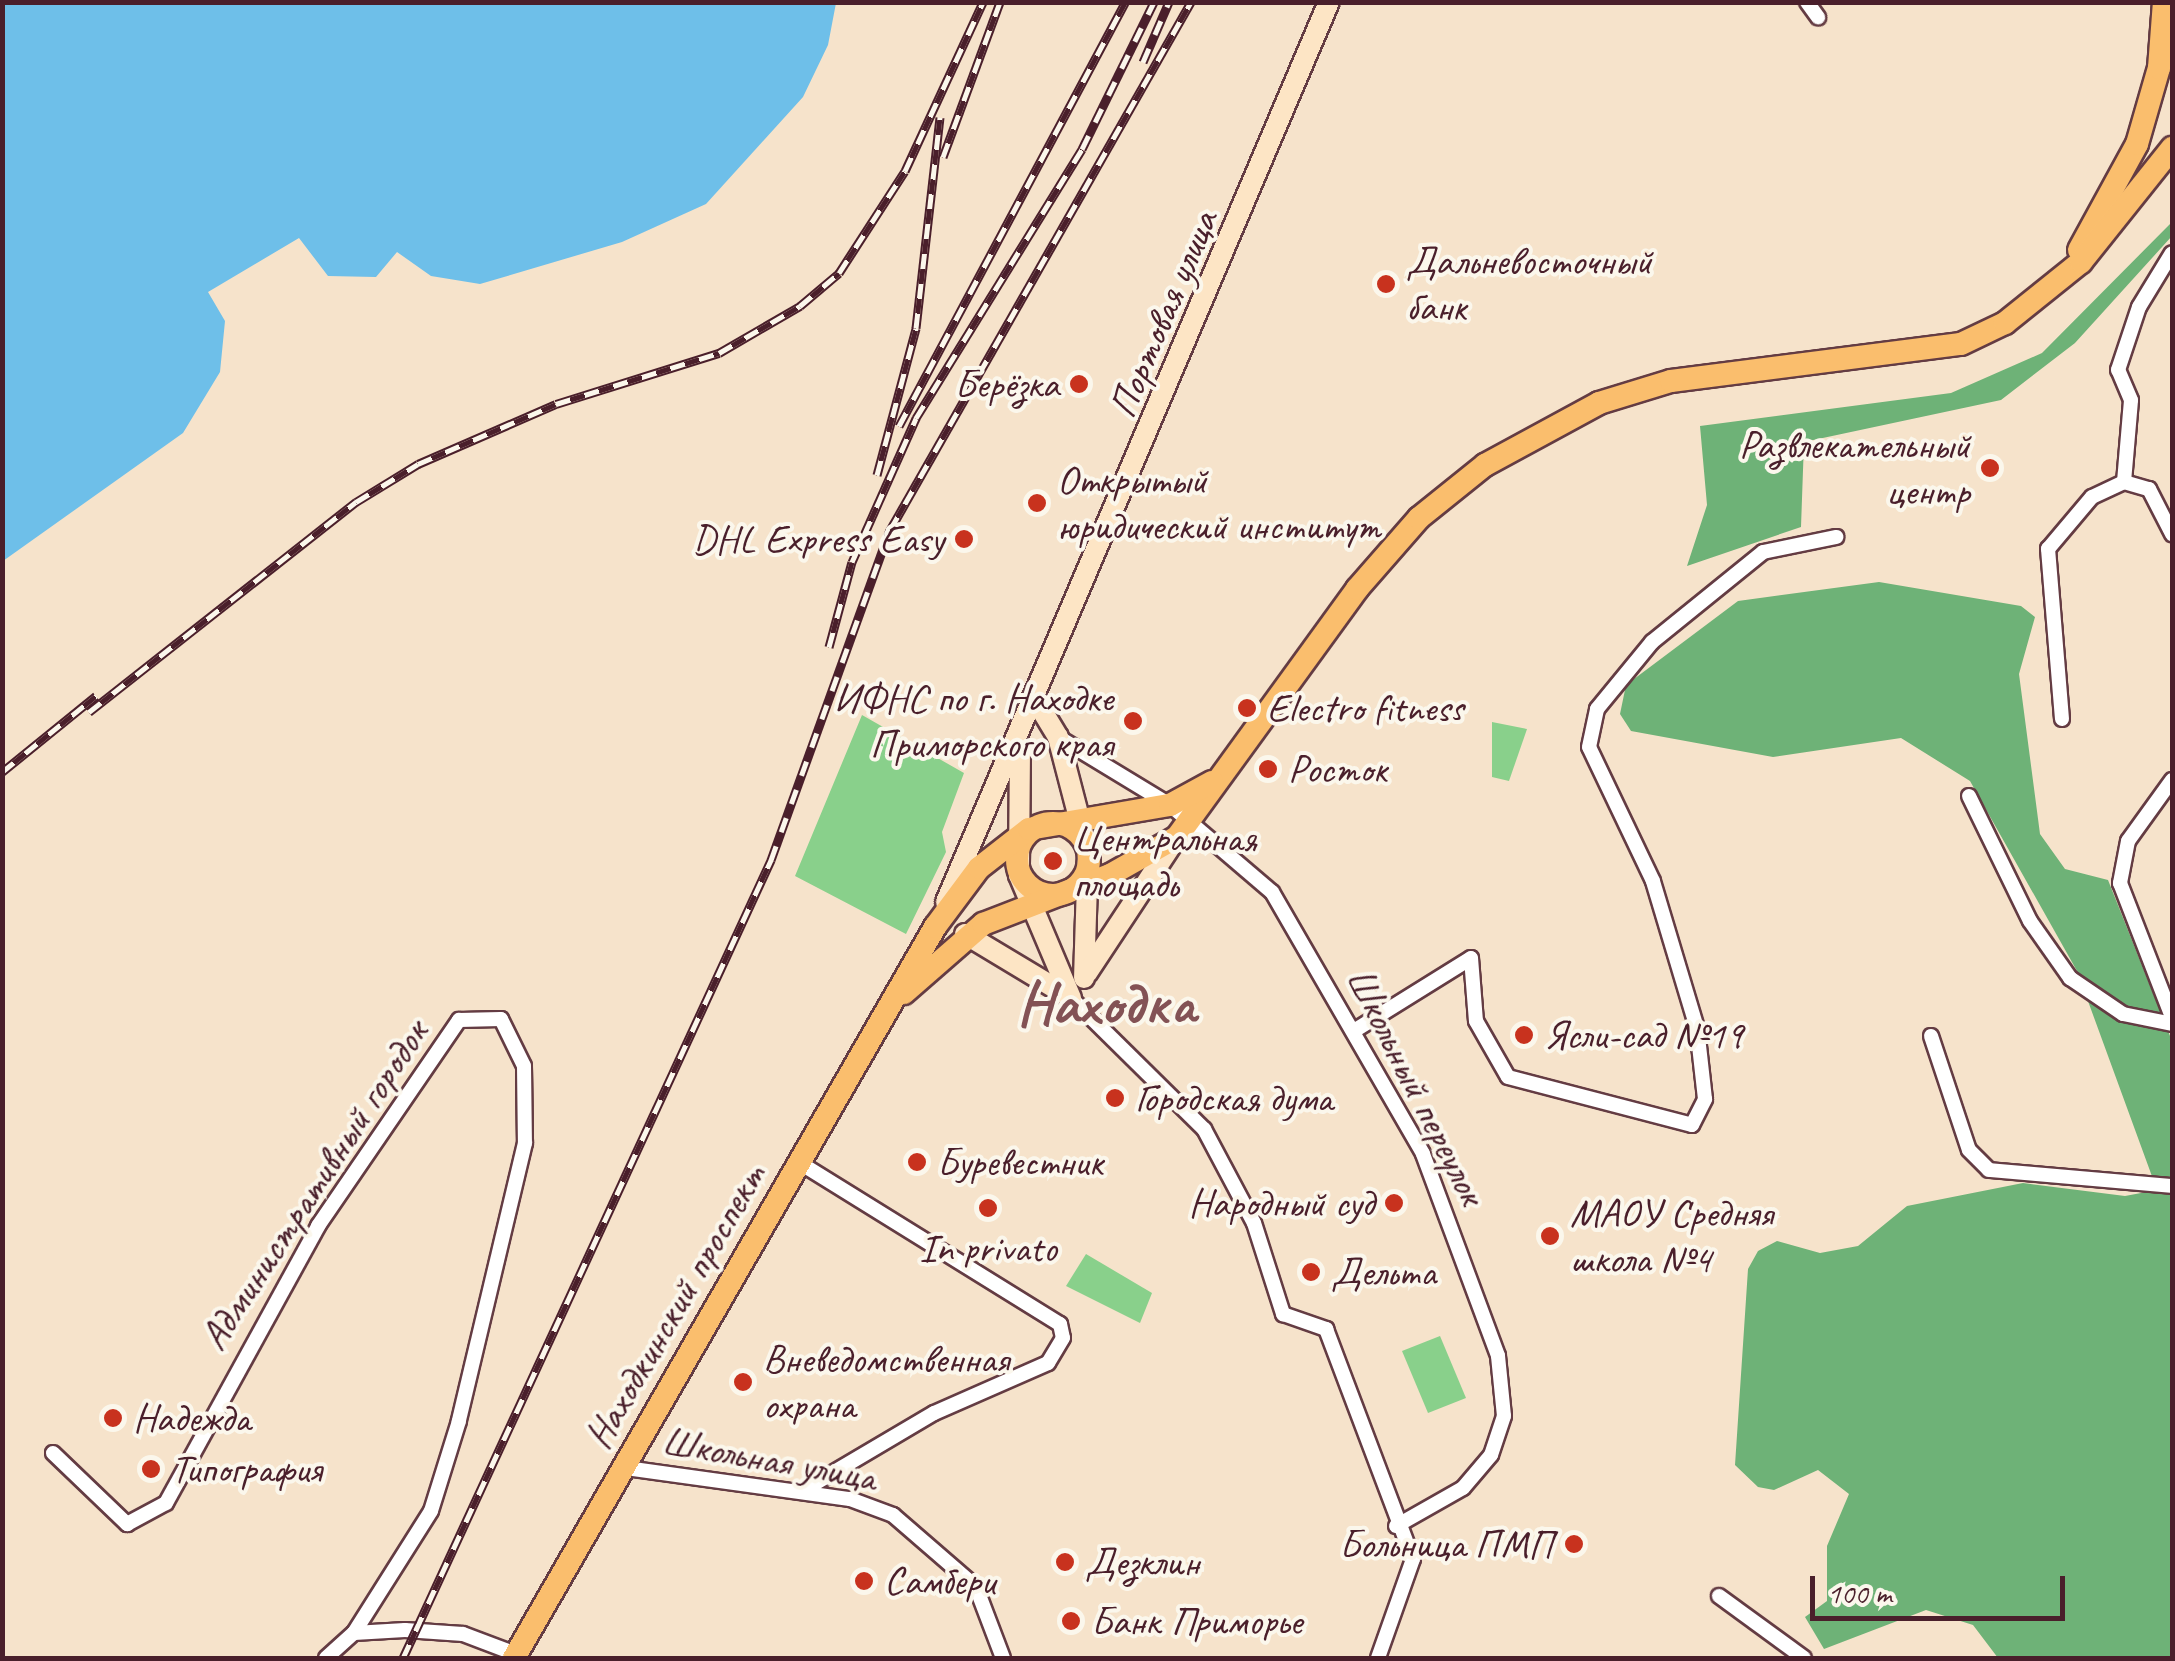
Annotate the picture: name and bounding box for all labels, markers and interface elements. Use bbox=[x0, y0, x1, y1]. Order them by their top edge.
street label: Портовая улица bbox=[1098, 203, 1228, 425]
place label: Дальневосточный банк bbox=[1406, 237, 1652, 331]
marker: Дальневосточный банк bbox=[1375, 273, 1397, 295]
place label: Берёзка bbox=[955, 360, 1059, 408]
marker: Берёзка bbox=[1068, 373, 1090, 395]
place label: Развлекательный центр bbox=[1739, 421, 1970, 515]
place label: Открытый юридический институт bbox=[1057, 456, 1380, 550]
marker: Развлекательный центр bbox=[1979, 457, 2001, 479]
marker: Открытый юридический институт bbox=[1026, 492, 1048, 514]
place label: DHL Express Easy bbox=[691, 515, 944, 563]
marker: DHL Express Easy bbox=[953, 528, 975, 550]
place label: ИФНС по г. Находке Приморского края bbox=[834, 674, 1113, 768]
place label: Electro fitness bbox=[1267, 684, 1463, 732]
marker: Electro fitness bbox=[1236, 697, 1258, 719]
marker: ИФНС по г. Находке Приморского края bbox=[1122, 710, 1144, 732]
place label: Росток bbox=[1288, 745, 1387, 793]
marker: Росток bbox=[1257, 758, 1279, 780]
place label: Центральная площадь bbox=[1073, 814, 1257, 908]
marker: Центральная площадь bbox=[1042, 850, 1064, 872]
street label: Школьный переулок bbox=[1336, 960, 1496, 1212]
district label: Находка bbox=[1017, 967, 1195, 1039]
street label: Административный городок bbox=[190, 1011, 438, 1359]
place label: Ясли-сад №19 bbox=[1544, 1011, 1743, 1059]
marker: Ясли-сад №19 bbox=[1513, 1024, 1535, 1046]
place label: Городская дума bbox=[1135, 1074, 1336, 1122]
marker: Городская дума bbox=[1104, 1087, 1126, 1109]
place label: Буревестник bbox=[937, 1138, 1103, 1186]
marker: Буревестник bbox=[906, 1151, 928, 1173]
street label: Находкинский проспект bbox=[574, 1155, 776, 1457]
place label: Народный суд bbox=[1188, 1179, 1374, 1227]
place label: МАОУ Средняя школа №4 bbox=[1570, 1189, 1773, 1283]
marker: Народный суд bbox=[1383, 1192, 1405, 1214]
marker: In privato bbox=[977, 1197, 999, 1219]
place label: In privato bbox=[920, 1224, 1056, 1272]
marker: МАОУ Средняя школа №4 bbox=[1539, 1225, 1561, 1247]
place label: Дельта bbox=[1331, 1248, 1436, 1296]
marker: Дельта bbox=[1300, 1261, 1322, 1283]
place label: Вневедомственная охрана bbox=[763, 1335, 1009, 1429]
marker: Вневедомственная охрана bbox=[732, 1371, 754, 1393]
place label: Надежда bbox=[133, 1394, 250, 1442]
marker: Надежда bbox=[102, 1407, 124, 1429]
street label: Школьная улица bbox=[658, 1416, 880, 1502]
place label: Типография bbox=[171, 1445, 322, 1493]
marker: Типография bbox=[140, 1458, 162, 1480]
place label: Больница ПМП bbox=[1339, 1520, 1552, 1568]
marker: Больница ПМП bbox=[1561, 1531, 1587, 1557]
place label: Дезклин bbox=[1085, 1538, 1200, 1586]
marker: Дезклин bbox=[1054, 1551, 1076, 1573]
scale bar bbox=[1815, 1556, 2070, 1618]
place label: Самбери bbox=[884, 1557, 995, 1605]
marker: Самбери bbox=[853, 1570, 875, 1592]
text: 100 m bbox=[1827, 1574, 1892, 1612]
place label: Банк Приморье bbox=[1091, 1597, 1302, 1645]
marker: Банк Приморье bbox=[1060, 1610, 1082, 1632]

